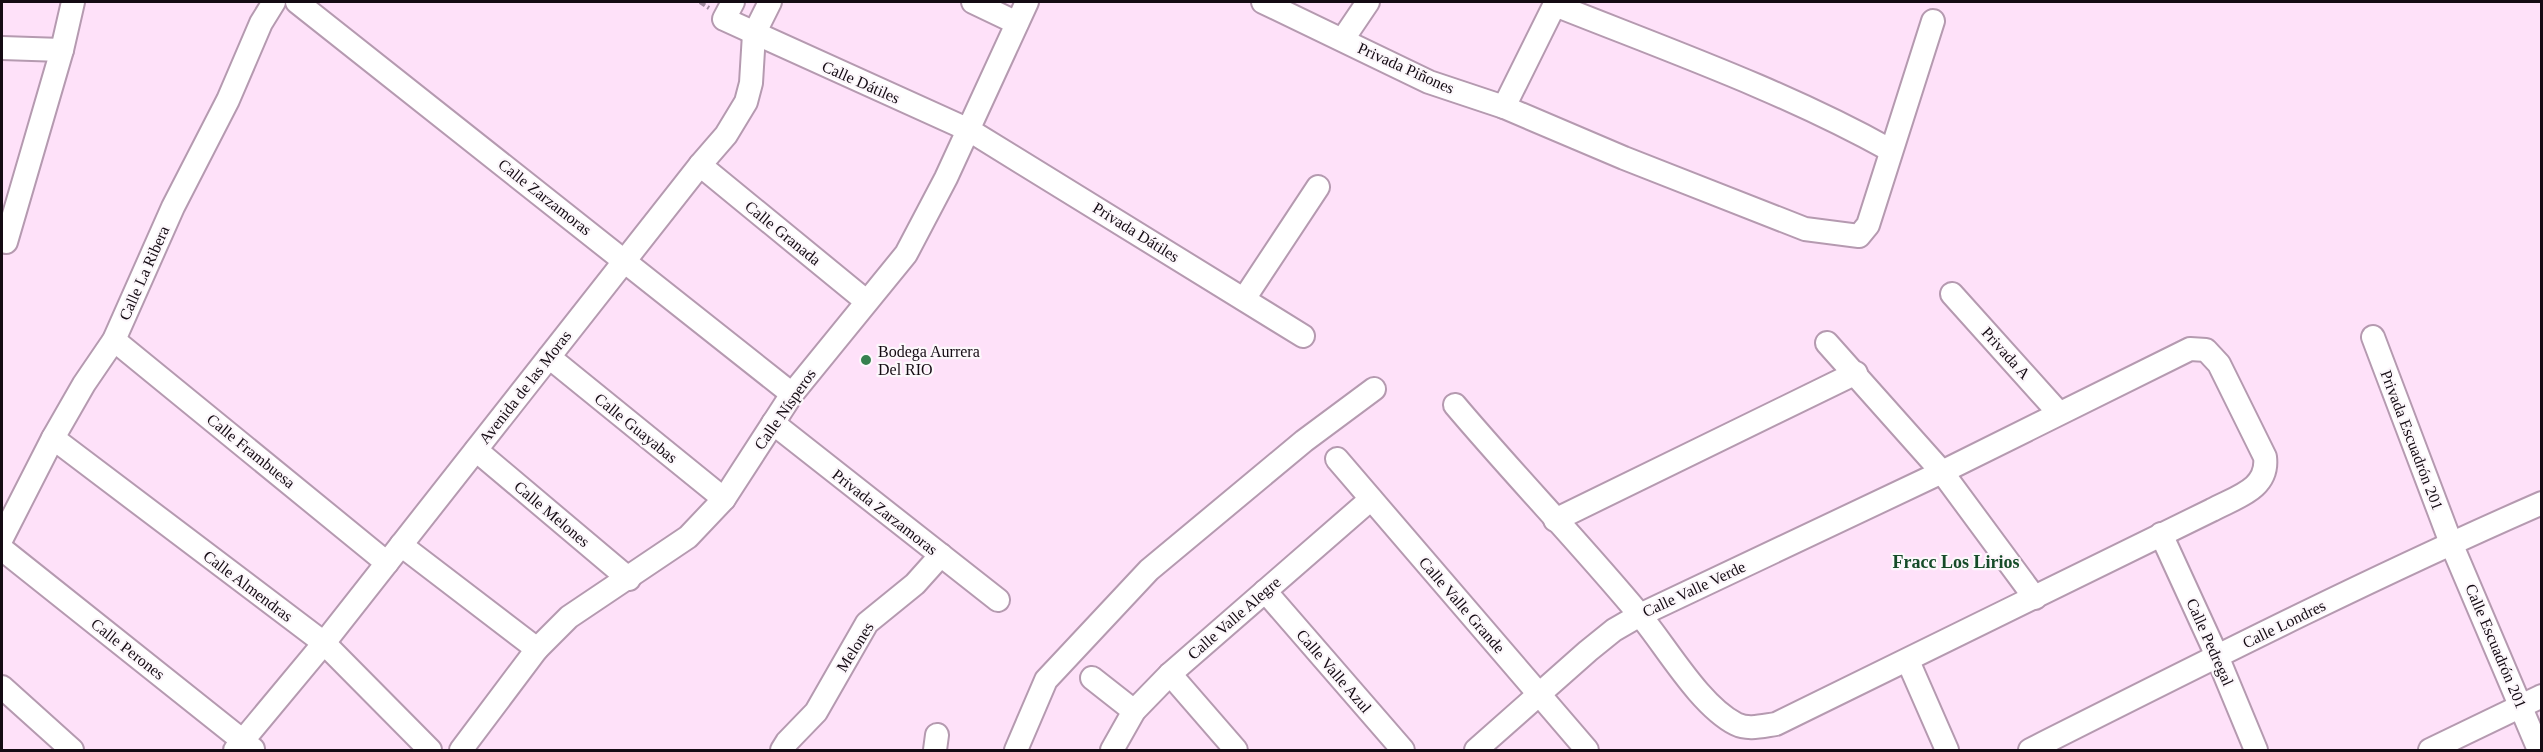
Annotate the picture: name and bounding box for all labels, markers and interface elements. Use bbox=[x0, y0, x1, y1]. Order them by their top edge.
street label: Privada Piñones bbox=[1355, 39, 1457, 97]
street label: Calle Dátiles bbox=[820, 57, 902, 107]
street label: Calle Zarzamoras bbox=[495, 155, 595, 239]
street label: Calle Granada bbox=[742, 197, 824, 269]
street label: Privada Dátiles bbox=[1090, 199, 1182, 265]
street label: Calle La Ribera bbox=[116, 223, 172, 323]
street label: Privada A bbox=[1978, 324, 2034, 383]
street label: Avenida de las Moras bbox=[476, 327, 574, 447]
place label: Bodega Aurrera Del RIO bbox=[878, 343, 980, 378]
marker: Bodega Aurrera Del RIO bbox=[859, 353, 873, 367]
street label: Calle Nísperos bbox=[751, 365, 820, 453]
street label: Privada Escuadrón 201 bbox=[2377, 368, 2447, 512]
street label: Calle Guayabas bbox=[591, 390, 681, 467]
street label: Calle Frambuesa bbox=[204, 410, 298, 492]
street label: Privada Zarzamoras bbox=[829, 466, 941, 558]
street label: Calle Melones bbox=[511, 478, 593, 550]
street label: Calle Almendras bbox=[200, 547, 296, 625]
district label: Fracc Los Lirios bbox=[1893, 552, 2019, 572]
street label: Calle Valle Grande bbox=[1416, 554, 1508, 656]
street label: Calle Valle Verde bbox=[1640, 558, 1748, 620]
street label: Calle Valle Alegre bbox=[1184, 573, 1284, 664]
street label: Calle Escuadrón 201 bbox=[2462, 581, 2530, 711]
street label: Calle Pedregal bbox=[2182, 596, 2237, 689]
street label: Calle Londres bbox=[2240, 597, 2328, 651]
street label: Calle Perones bbox=[88, 615, 168, 683]
street label: Melones bbox=[833, 619, 877, 675]
street label: Calle Valle Azul bbox=[1293, 626, 1375, 716]

